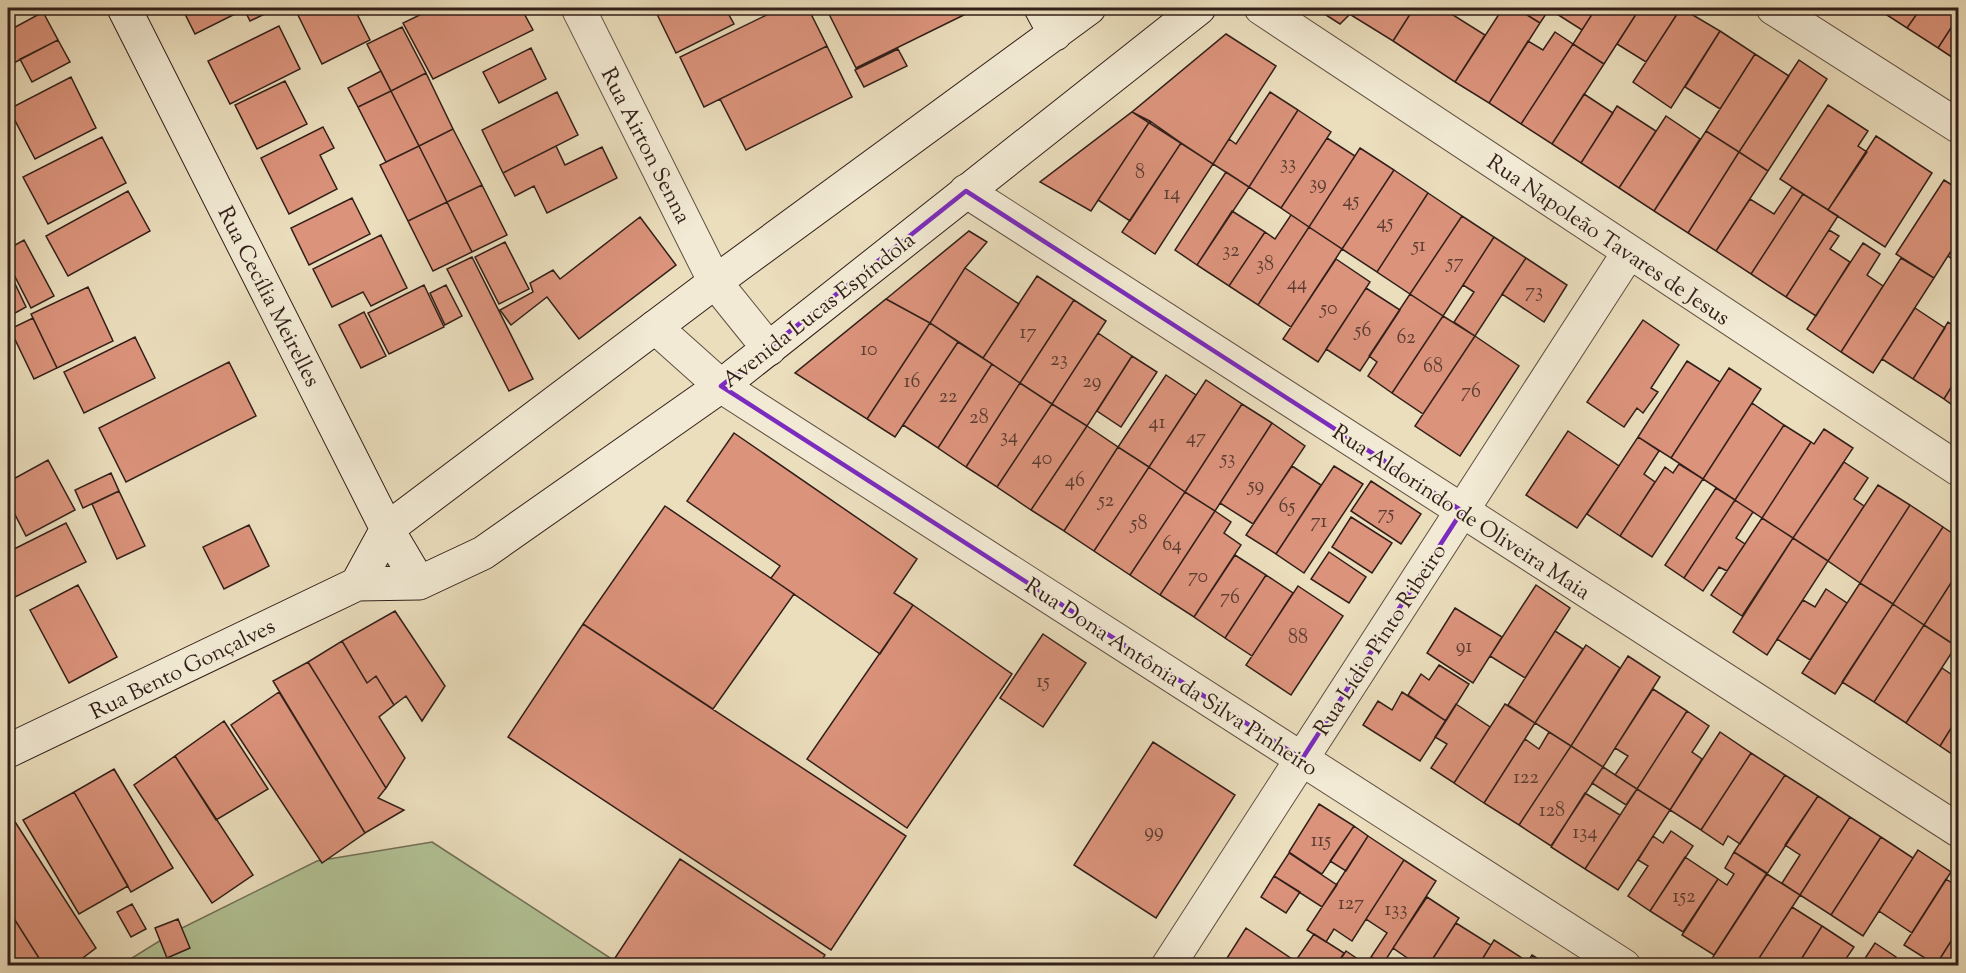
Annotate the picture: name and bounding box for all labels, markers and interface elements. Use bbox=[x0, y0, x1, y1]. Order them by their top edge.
street label: Rua Airton Senna bbox=[591, 63, 698, 230]
street label: Rua Napoleão Tavares de Jesus bbox=[1479, 148, 1735, 335]
house number: 33 bbox=[1280, 150, 1296, 179]
house number: 8 bbox=[1135, 159, 1145, 188]
house number: 39 bbox=[1309, 170, 1327, 199]
house number: 14 bbox=[1164, 180, 1180, 209]
house number: 45 bbox=[1343, 187, 1360, 216]
street label: Rua Cecília Meirelles bbox=[208, 201, 327, 393]
house number: 45 bbox=[1377, 209, 1394, 238]
street label: Avenida Lucas Espíndola bbox=[717, 226, 923, 397]
house number: 51 bbox=[1411, 232, 1426, 261]
house number: 32 bbox=[1222, 237, 1240, 266]
house number: 57 bbox=[1446, 249, 1463, 278]
house number: 38 bbox=[1256, 251, 1274, 280]
house number: 44 bbox=[1287, 270, 1307, 299]
house number: 73 bbox=[1525, 278, 1543, 307]
house number: 50 bbox=[1319, 295, 1338, 324]
house number: 56 bbox=[1354, 317, 1371, 346]
house number: 17 bbox=[1020, 319, 1036, 348]
house number: 62 bbox=[1396, 324, 1416, 353]
house number: 10 bbox=[860, 336, 878, 365]
house number: 23 bbox=[1050, 346, 1068, 375]
house number: 68 bbox=[1423, 353, 1443, 382]
house number: 16 bbox=[904, 368, 920, 397]
house number: 29 bbox=[1082, 368, 1102, 397]
house number: 76 bbox=[1461, 378, 1481, 407]
house number: 22 bbox=[939, 383, 957, 412]
house number: 28 bbox=[969, 404, 989, 433]
house number: 41 bbox=[1149, 409, 1166, 438]
street label: Rua Aldorindo de Oliveira Maia bbox=[1325, 418, 1596, 609]
house number: 34 bbox=[1000, 423, 1018, 452]
house number: 47 bbox=[1186, 424, 1206, 453]
house number: 40 bbox=[1032, 445, 1052, 474]
house number: 53 bbox=[1220, 445, 1235, 474]
house number: 46 bbox=[1065, 467, 1085, 496]
house number: 59 bbox=[1247, 472, 1264, 501]
house number: 52 bbox=[1097, 487, 1114, 516]
house number: 65 bbox=[1279, 493, 1296, 522]
house number: 75 bbox=[1378, 500, 1395, 529]
house number: 71 bbox=[1311, 508, 1328, 537]
house number: 58 bbox=[1130, 510, 1147, 539]
house number: 64 bbox=[1162, 531, 1182, 560]
street label: Rua Lídio Pinto Ribeiro bbox=[1307, 538, 1456, 743]
house number: 70 bbox=[1188, 563, 1208, 592]
street label: Rua Dona Antônia da Silva Pinheiro bbox=[1017, 571, 1323, 786]
house number: 76 bbox=[1220, 584, 1240, 613]
street label: Rua Bento Gonçalves bbox=[85, 612, 281, 729]
house number: 88 bbox=[1288, 624, 1308, 653]
house number: 91 bbox=[1456, 633, 1472, 662]
house number: 15 bbox=[1036, 668, 1050, 697]
house number: 122 bbox=[1513, 764, 1539, 793]
house number: 128 bbox=[1539, 797, 1565, 826]
house number: 99 bbox=[1144, 818, 1164, 847]
house number: 134 bbox=[1573, 819, 1597, 848]
house number: 115 bbox=[1311, 827, 1331, 856]
house number: 152 bbox=[1673, 883, 1696, 912]
house number: 127 bbox=[1338, 890, 1364, 919]
house number: 133 bbox=[1385, 896, 1407, 925]

